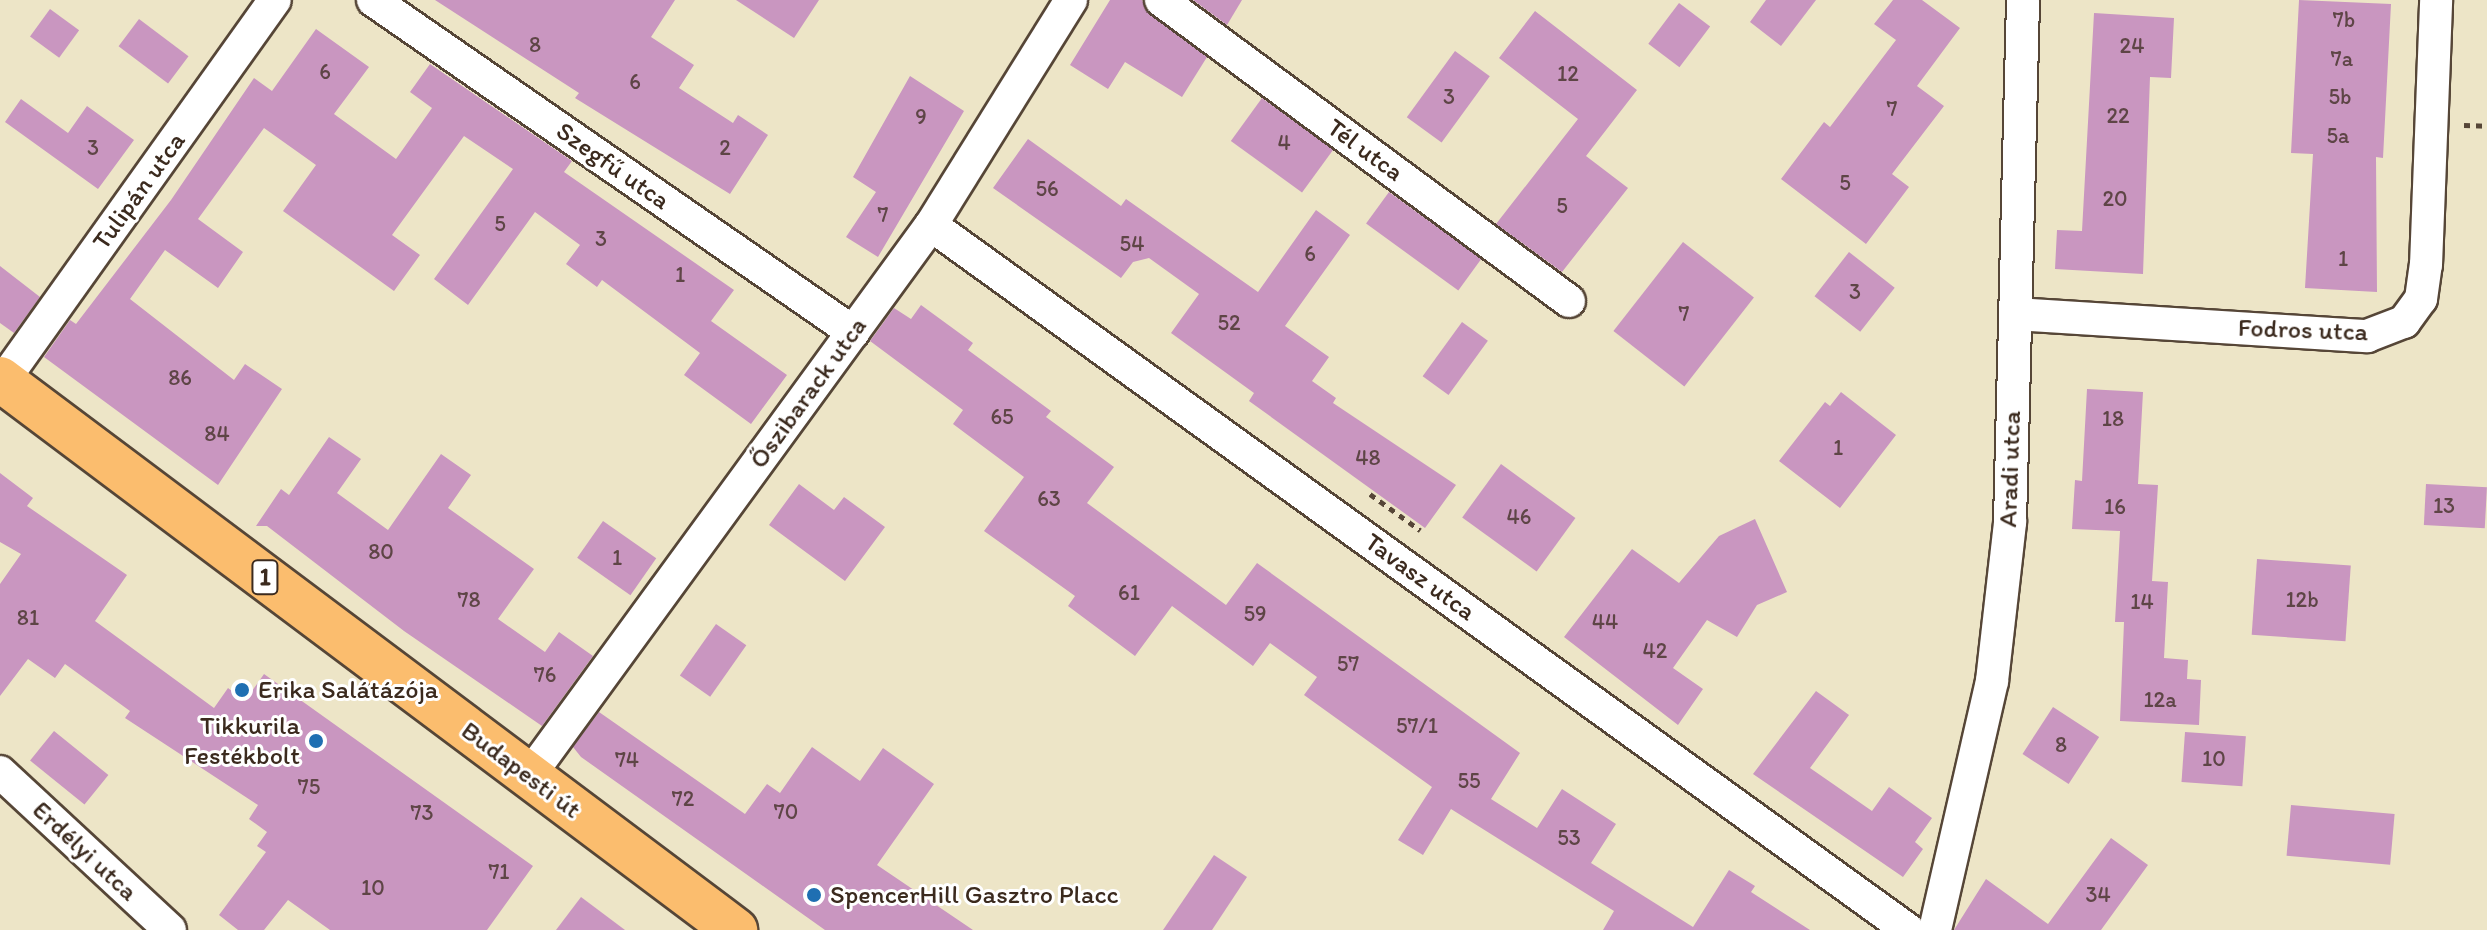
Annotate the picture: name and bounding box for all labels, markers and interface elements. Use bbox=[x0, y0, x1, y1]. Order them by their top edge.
house number: 7b bbox=[2333, 7, 2355, 33]
house number: 8 bbox=[529, 32, 541, 58]
house number: 24 bbox=[2120, 33, 2144, 59]
house number: 7a bbox=[2331, 46, 2353, 72]
house number: 6 bbox=[319, 59, 331, 85]
house number: 12 bbox=[1557, 61, 1579, 87]
house number: 6 bbox=[629, 69, 641, 95]
house number: 3 bbox=[1443, 84, 1455, 110]
house number: 5b bbox=[2329, 84, 2351, 110]
house number: 7 bbox=[1887, 96, 1897, 122]
house number: 22 bbox=[2106, 103, 2130, 129]
house number: 9 bbox=[915, 104, 927, 130]
street label: Tél utca bbox=[1321, 112, 1409, 188]
street label: Szegfű utca bbox=[550, 116, 676, 216]
house number: 5a bbox=[2326, 123, 2350, 149]
street label: Tulipán utca bbox=[86, 126, 192, 256]
house number: 4 bbox=[1277, 130, 1291, 156]
house number: 3 bbox=[87, 135, 99, 161]
house number: 2 bbox=[719, 135, 731, 161]
house number: 5 bbox=[1839, 170, 1851, 196]
house number: 56 bbox=[1035, 176, 1059, 202]
house number: 20 bbox=[2102, 186, 2128, 212]
house number: 5 bbox=[1556, 193, 1568, 219]
house number: 7 bbox=[878, 202, 888, 228]
house number: 5 bbox=[494, 211, 506, 237]
house number: 3 bbox=[595, 226, 607, 252]
house number: 54 bbox=[1120, 231, 1144, 257]
house number: 6 bbox=[1304, 241, 1316, 267]
house number: 1 bbox=[2338, 246, 2348, 272]
house number: 1 bbox=[675, 262, 685, 288]
house number: 3 bbox=[1849, 279, 1861, 305]
house number: 7 bbox=[1679, 301, 1689, 327]
house number: 52 bbox=[1217, 310, 1241, 336]
street label: Őszibarack utca bbox=[743, 311, 873, 475]
street label: Fodros utca bbox=[2238, 312, 2368, 348]
house number: 86 bbox=[168, 365, 192, 391]
house number: 65 bbox=[990, 404, 1014, 430]
house number: 18 bbox=[2102, 406, 2124, 432]
street label: Aradi utca bbox=[1992, 411, 2028, 527]
house number: 84 bbox=[204, 421, 230, 447]
house number: 1 bbox=[1833, 435, 1843, 461]
house number: 48 bbox=[1355, 445, 1381, 471]
house number: 63 bbox=[1037, 486, 1061, 512]
house number: 13 bbox=[2433, 493, 2455, 519]
house number: 16 bbox=[2104, 494, 2126, 520]
house number: 46 bbox=[1507, 504, 1531, 530]
street label: Tavasz utca bbox=[1359, 527, 1481, 627]
house number: 80 bbox=[368, 539, 394, 565]
house number: 1 bbox=[612, 545, 622, 571]
road number: 1 bbox=[251, 557, 279, 597]
house number: 61 bbox=[1118, 580, 1140, 606]
house number: 78 bbox=[458, 587, 480, 613]
house number: 12b bbox=[2285, 587, 2319, 613]
house number: 14 bbox=[2130, 589, 2154, 615]
house number: 59 bbox=[1243, 601, 1267, 627]
house number: 81 bbox=[17, 605, 39, 631]
house number: 44 bbox=[1592, 609, 1618, 635]
house number: 42 bbox=[1643, 638, 1667, 664]
house number: 57 bbox=[1337, 651, 1359, 677]
house number: 76 bbox=[534, 662, 556, 688]
place label: Erika Salátázója bbox=[258, 674, 439, 706]
marker: Erika Salátázója bbox=[233, 681, 251, 699]
house number: 12a bbox=[2143, 687, 2177, 713]
place label: Tikkurila Festékbolt bbox=[184, 710, 300, 772]
house number: 57/1 bbox=[1396, 713, 1438, 739]
street label: Budapesti út bbox=[455, 715, 587, 825]
marker: Tikkurila Festékbolt bbox=[307, 732, 325, 750]
house number: 8 bbox=[2055, 732, 2067, 758]
house number: 10 bbox=[2202, 746, 2226, 772]
house number: 74 bbox=[615, 747, 639, 773]
house number: 55 bbox=[1457, 768, 1481, 794]
house number: 75 bbox=[298, 774, 320, 800]
house number: 72 bbox=[672, 786, 694, 812]
street label: Erdélyi utca bbox=[26, 795, 144, 907]
house number: 70 bbox=[774, 799, 798, 825]
house number: 73 bbox=[411, 800, 433, 826]
house number: 53 bbox=[1557, 825, 1581, 851]
house number: 71 bbox=[488, 859, 510, 885]
house number: 10 bbox=[361, 875, 385, 901]
place label: SpencerHill Gasztro Placc bbox=[830, 879, 1118, 911]
house number: 34 bbox=[2085, 882, 2111, 908]
marker: SpencerHill Gasztro Placc bbox=[805, 886, 823, 904]

